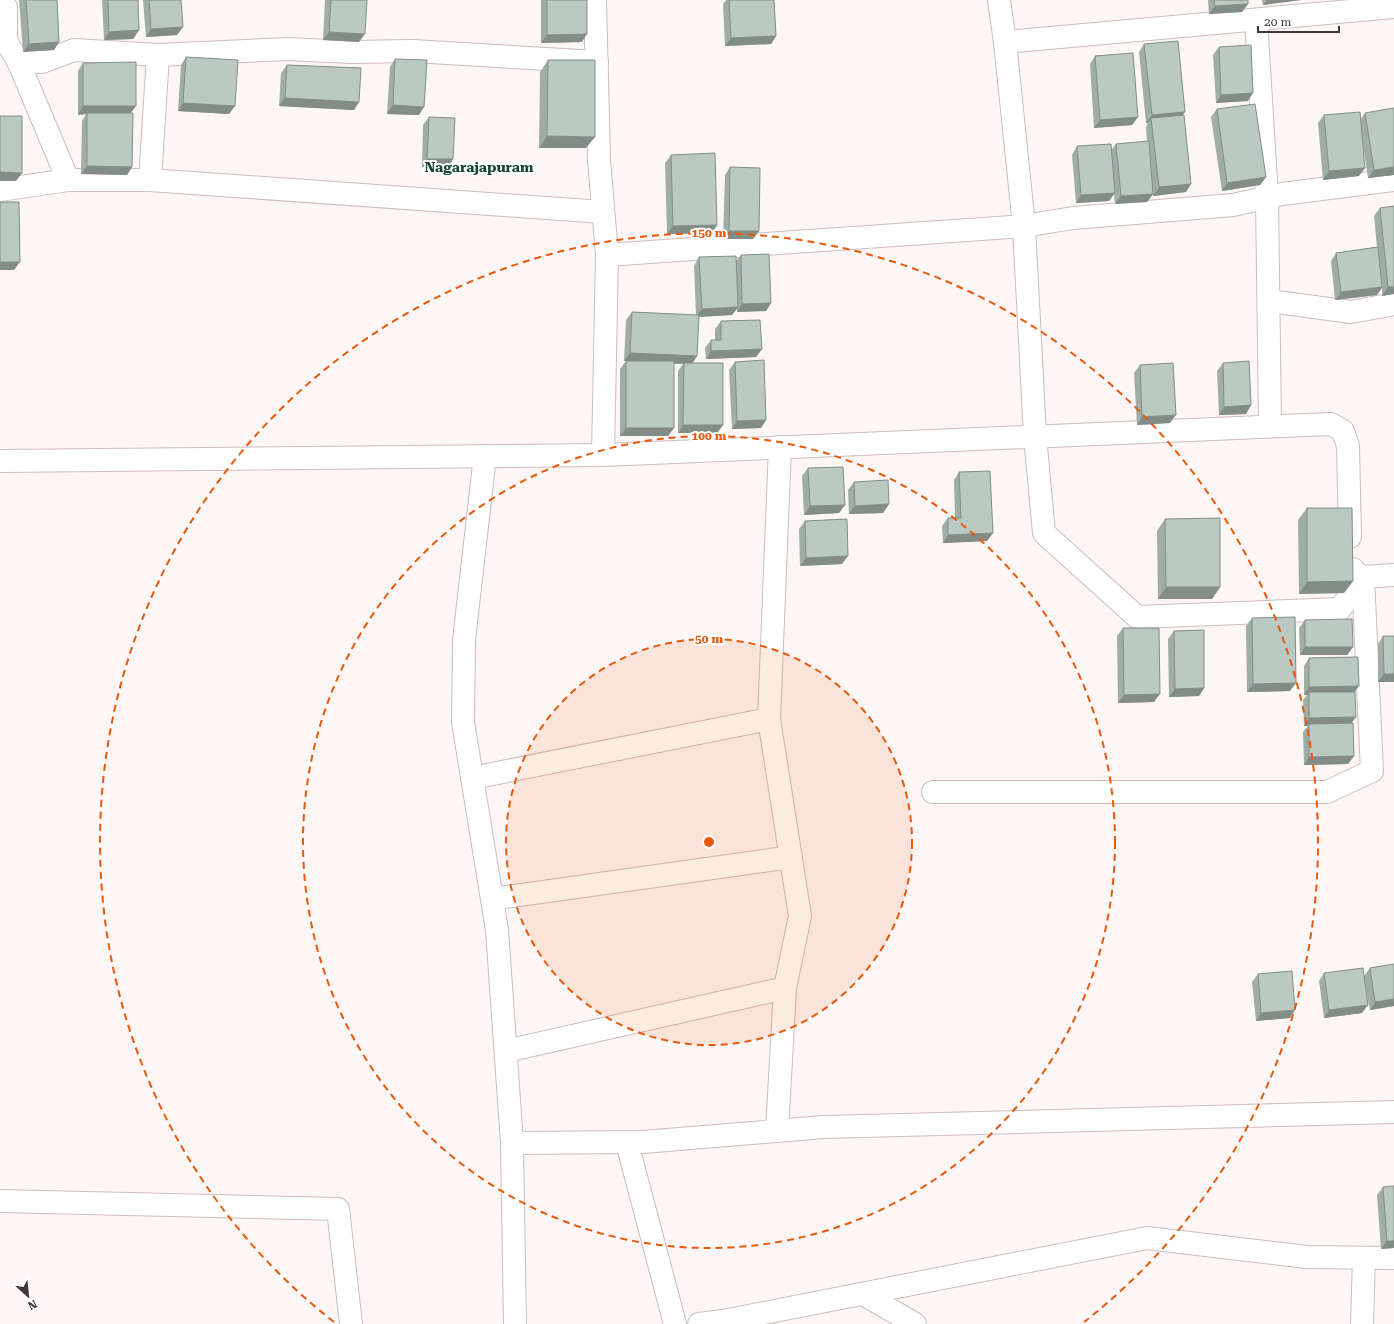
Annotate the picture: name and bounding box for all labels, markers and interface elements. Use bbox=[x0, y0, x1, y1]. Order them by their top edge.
scale bar bbox=[1258, 8, 1339, 34]
text: 20 m bbox=[1264, 15, 1291, 29]
district label: Nagarajapuram bbox=[424, 159, 534, 175]
text: 150 m bbox=[692, 226, 727, 240]
text: 100 m bbox=[692, 429, 727, 443]
text: 50 m bbox=[695, 632, 723, 646]
centre of rings bbox=[702, 835, 716, 849]
north arrow bbox=[8, 1276, 48, 1316]
text: N bbox=[25, 1297, 39, 1312]

